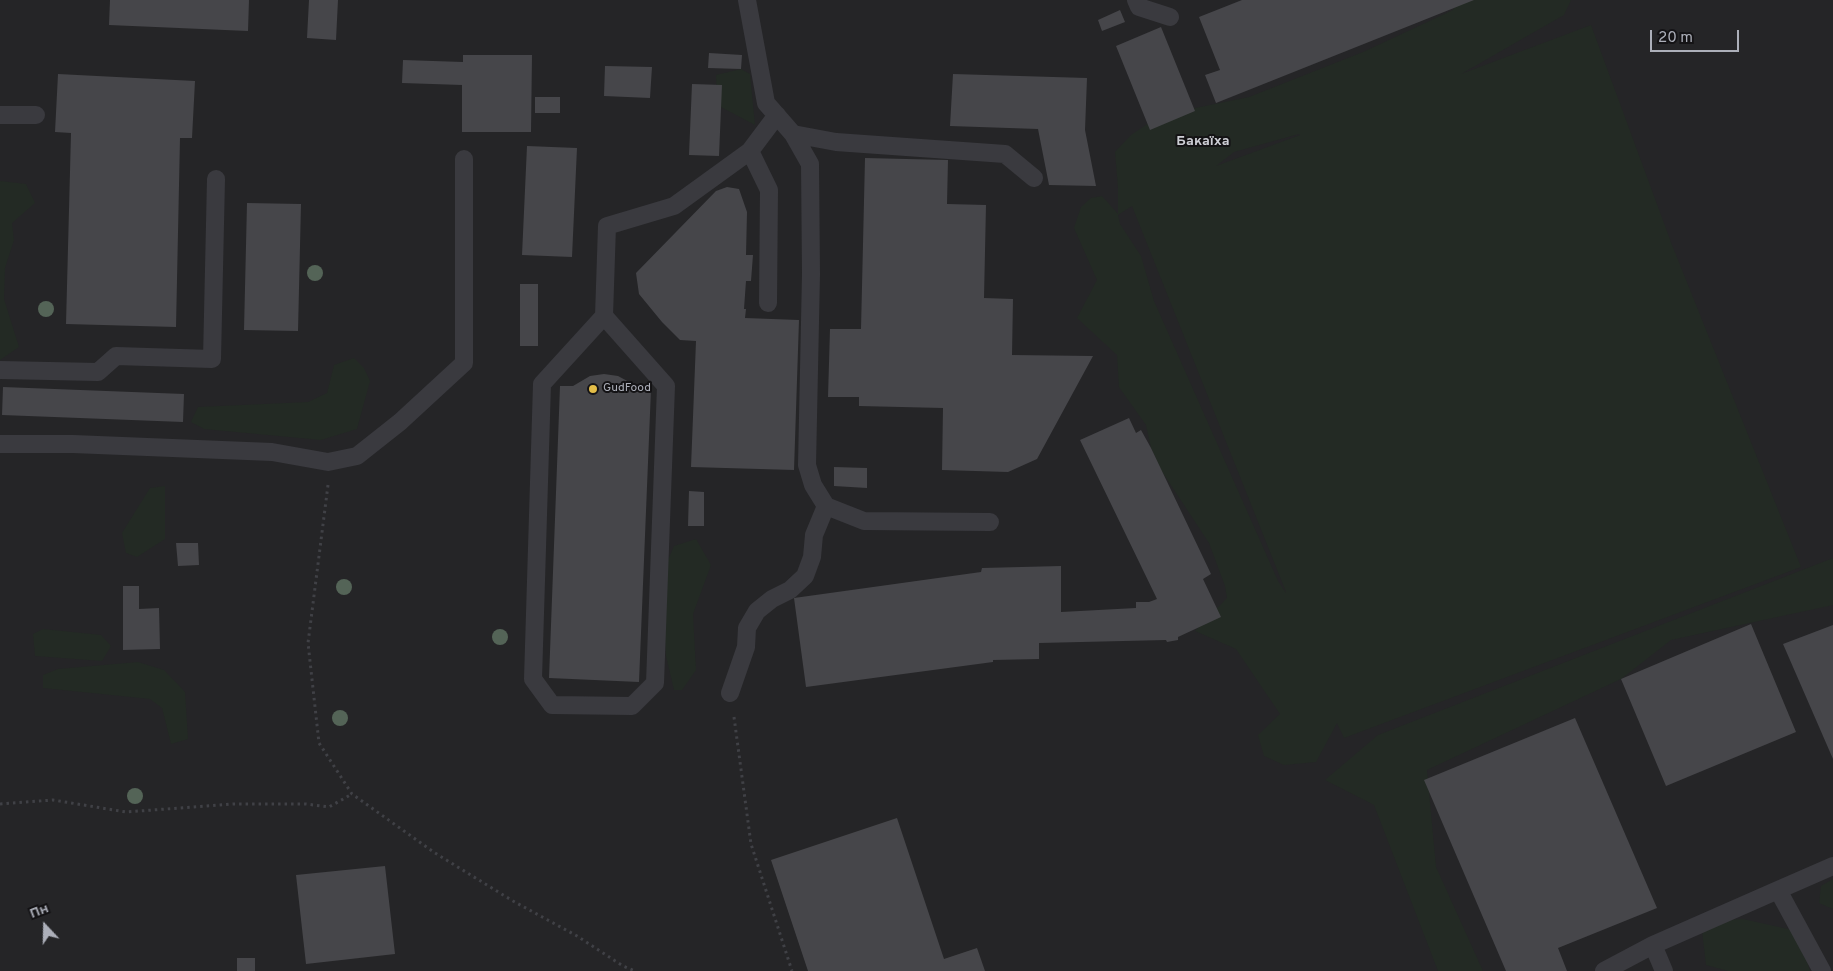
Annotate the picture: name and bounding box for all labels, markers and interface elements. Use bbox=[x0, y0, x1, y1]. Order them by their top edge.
scale bar bbox=[1653, 20, 1742, 52]
text: 20 m bbox=[1658, 29, 1693, 48]
district label: Бакаїха bbox=[1176, 134, 1230, 150]
place label: GudFood bbox=[603, 382, 651, 396]
marker: GudFood bbox=[587, 383, 599, 395]
text: Пн bbox=[28, 900, 51, 923]
north arrow bbox=[20, 901, 70, 951]

